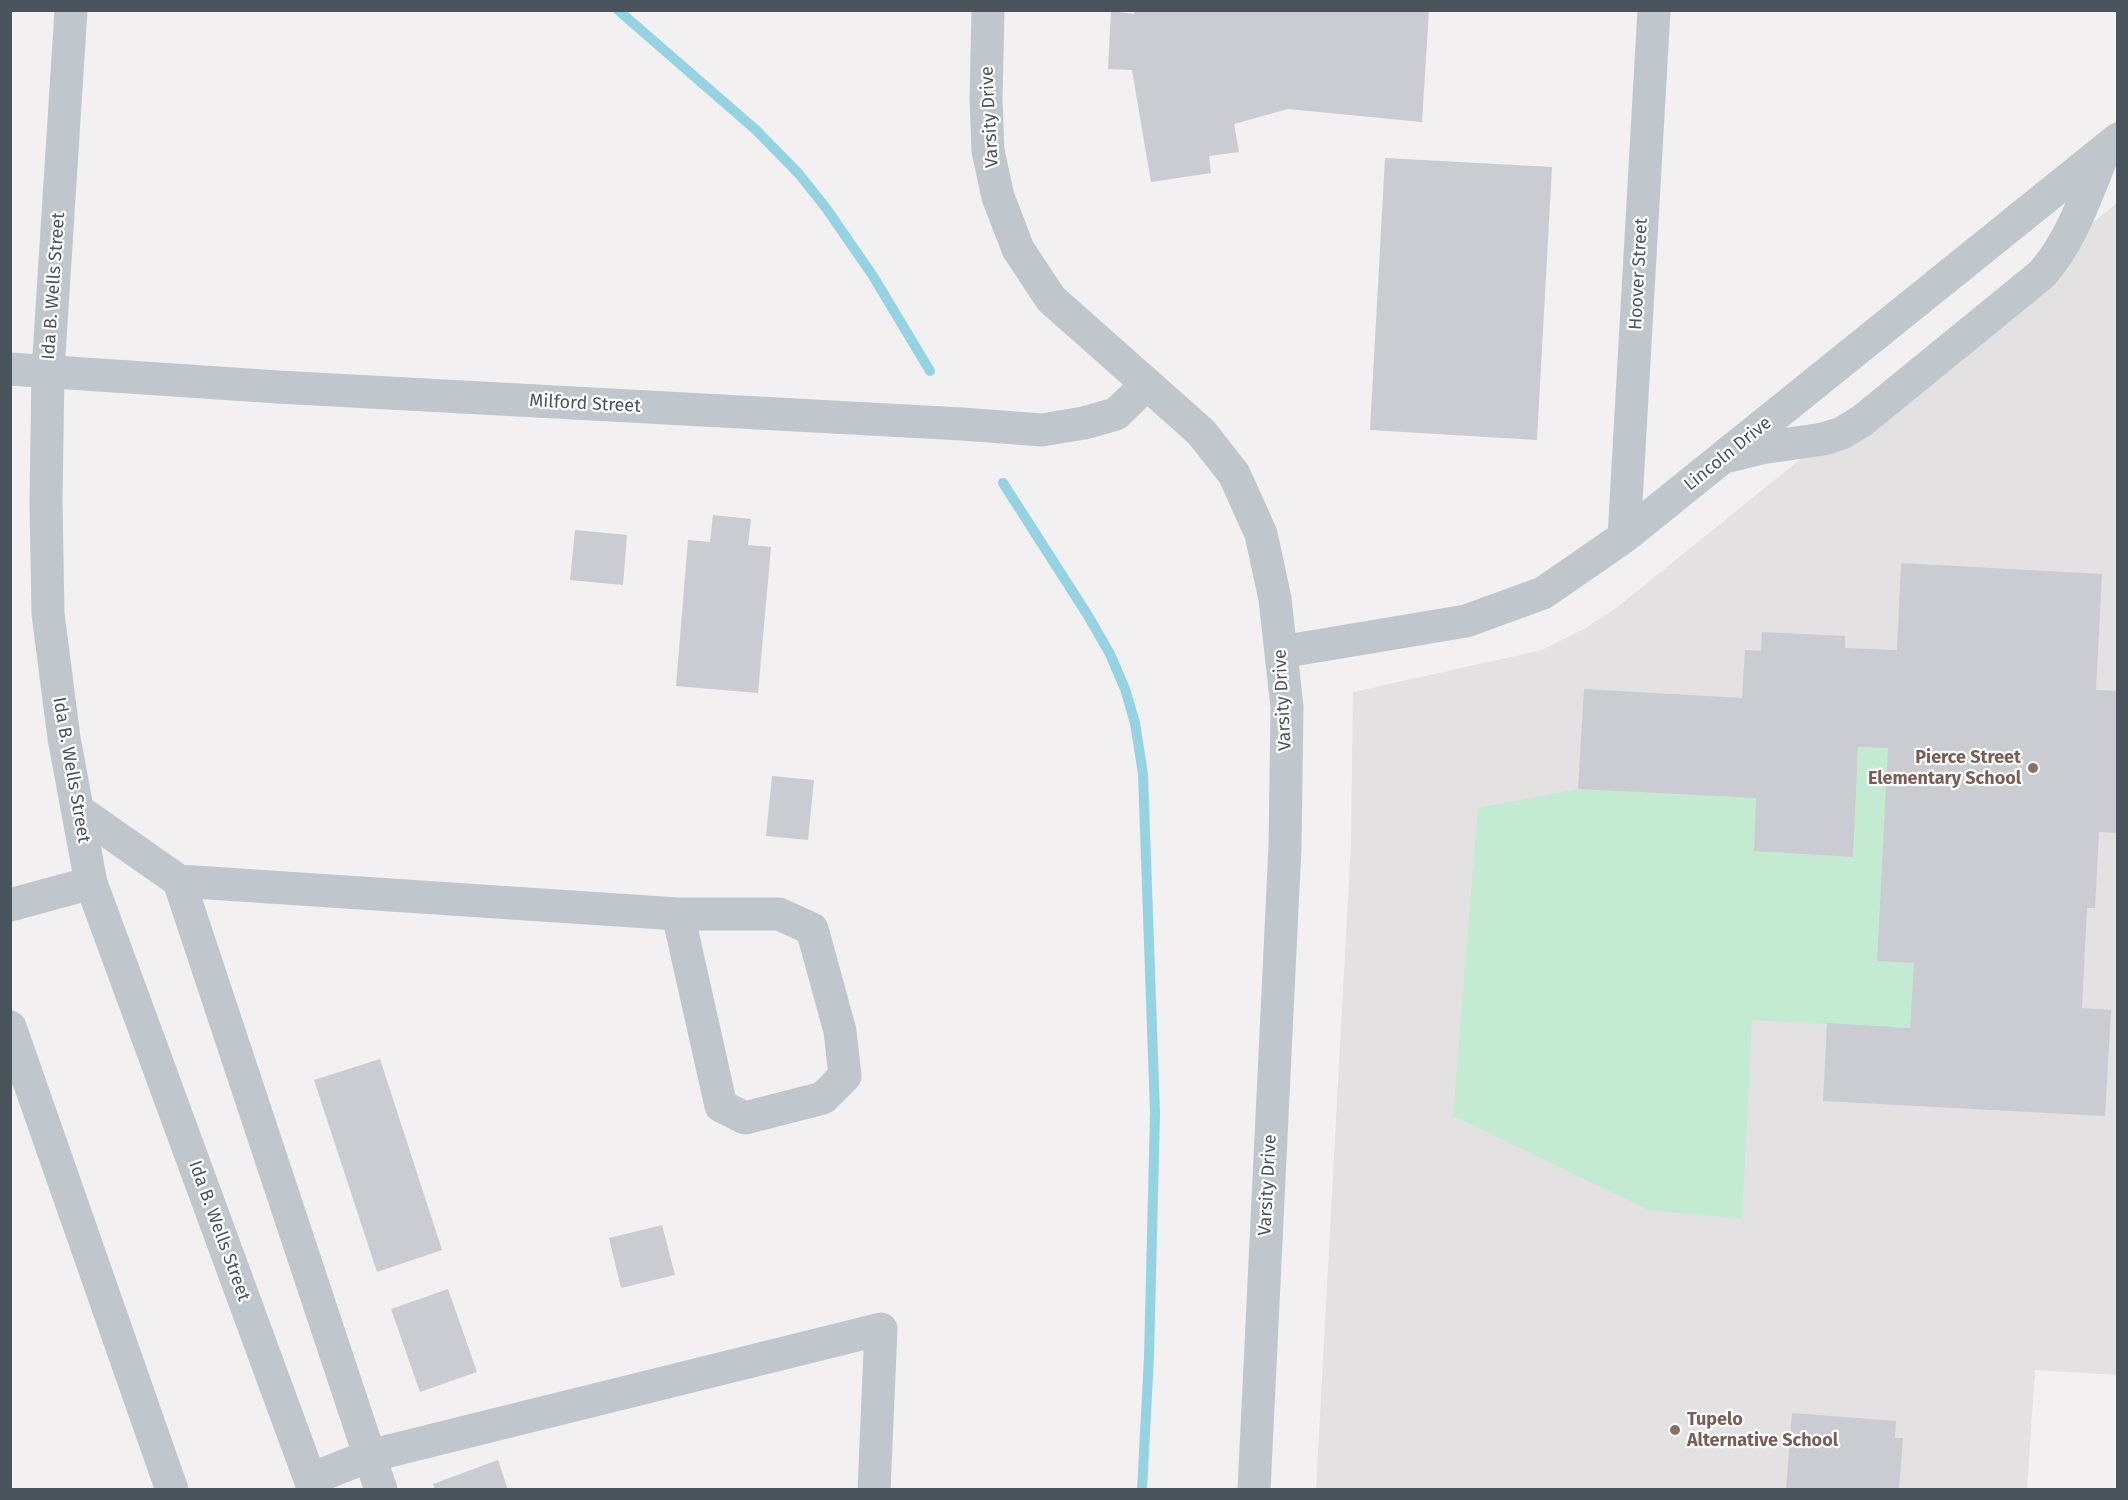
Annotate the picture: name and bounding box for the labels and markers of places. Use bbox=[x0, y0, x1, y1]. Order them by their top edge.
place label: Pierce Street Elementary School bbox=[1868, 747, 2021, 789]
marker: Pierce Street Elementary School bbox=[2026, 761, 2040, 775]
place label: Tupelo Alternative School bbox=[1687, 1409, 1838, 1452]
marker: Tupelo Alternative School bbox=[1668, 1423, 1682, 1437]

